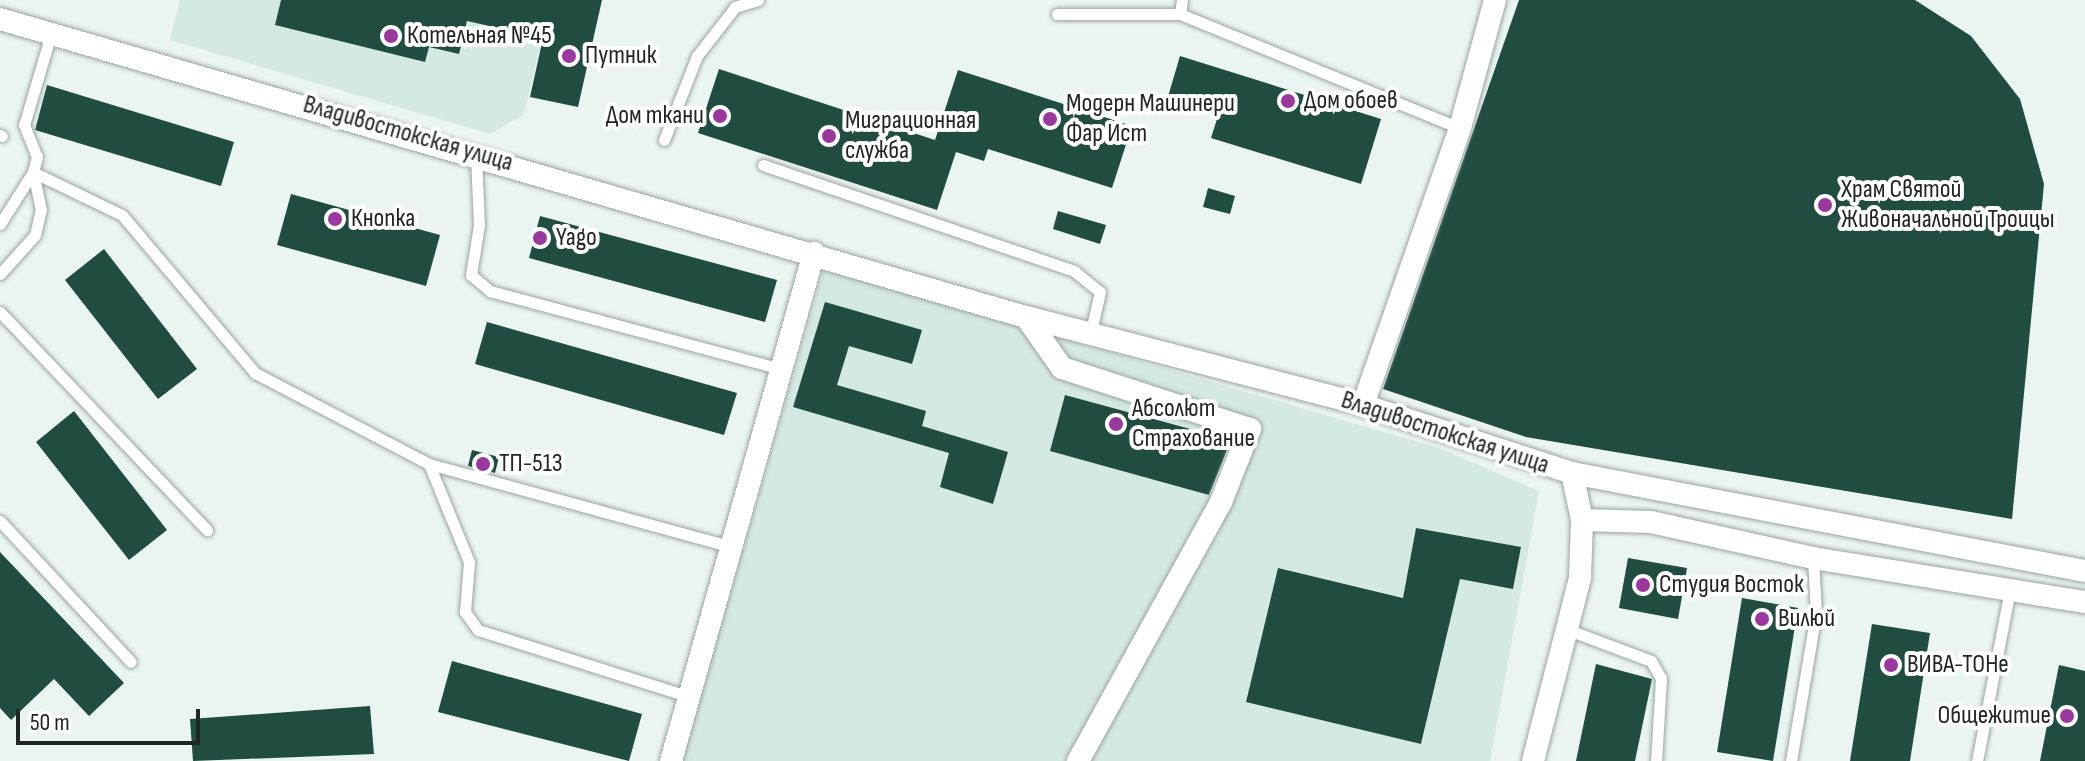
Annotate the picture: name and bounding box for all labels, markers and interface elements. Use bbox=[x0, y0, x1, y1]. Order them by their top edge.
place label: Котельная №45 bbox=[407, 20, 552, 52]
marker: Котельная №45 bbox=[382, 27, 400, 45]
place label: Путник bbox=[585, 40, 656, 72]
marker: Путник bbox=[560, 47, 578, 65]
place label: Дом обоев bbox=[1304, 85, 1398, 117]
place label: Модерн Машинери Фар Ист bbox=[1066, 88, 1235, 150]
street label: Владивостокская улица bbox=[300, 89, 516, 179]
marker: Дом обоев bbox=[1279, 92, 1297, 110]
place label: Дом ткани bbox=[606, 100, 704, 132]
place label: Миграционная служба bbox=[845, 105, 976, 166]
marker: Дом ткани bbox=[711, 107, 729, 125]
marker: Модерн Машинери Фар Ист bbox=[1041, 110, 1059, 128]
marker: Миграционная служба bbox=[820, 127, 838, 145]
place label: Храм Святой Живоначальной Троицы bbox=[1841, 174, 2054, 236]
marker: Храм Святой Живоначальной Троицы bbox=[1816, 196, 1834, 214]
place label: Кнопка bbox=[351, 203, 415, 235]
marker: Кнопка bbox=[326, 210, 344, 228]
place label: Yago bbox=[556, 222, 597, 254]
marker: Yago bbox=[531, 229, 549, 247]
street label: Владивостокская улица bbox=[1337, 385, 1553, 481]
place label: Абсолют Страхование bbox=[1132, 393, 1255, 454]
marker: Абсолют Страхование bbox=[1107, 415, 1125, 433]
place label: ТП-513 bbox=[499, 448, 563, 480]
marker: ТП-513 bbox=[474, 455, 492, 473]
place label: Студия Восток bbox=[1659, 569, 1804, 601]
marker: Студия Восток bbox=[1634, 576, 1652, 594]
place label: Вилюй bbox=[1778, 603, 1835, 635]
marker: Вилюй bbox=[1753, 610, 1771, 628]
place label: ВИВА-ТОНе bbox=[1907, 649, 2009, 681]
marker: ВИВА-ТОНе bbox=[1882, 656, 1900, 674]
scale bar bbox=[20, 693, 204, 743]
place label: Общежитие bbox=[1937, 700, 2051, 732]
marker: Общежитие bbox=[2058, 707, 2076, 725]
text: 50 m bbox=[30, 708, 70, 737]

